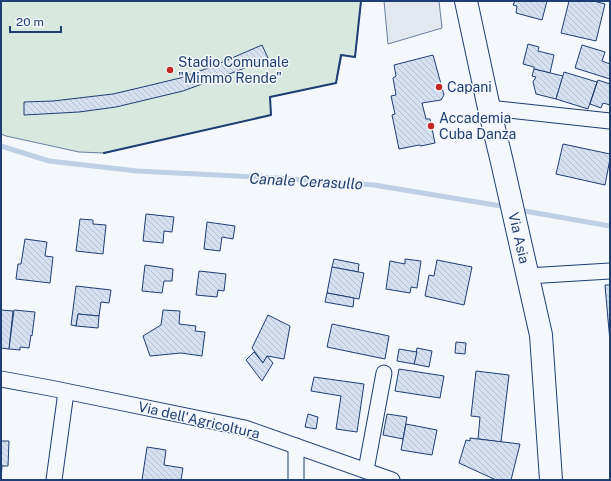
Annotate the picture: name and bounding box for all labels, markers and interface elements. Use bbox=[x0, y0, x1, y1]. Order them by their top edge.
scale bar bbox=[10, 8, 61, 34]
text: 20 m bbox=[16, 15, 44, 29]
place label: Stadio Comunale "Mimmo Rende" bbox=[178, 54, 289, 86]
marker: Stadio Comunale "Mimmo Rende" bbox=[165, 65, 175, 75]
place label: Capani bbox=[447, 79, 492, 95]
marker: Capani bbox=[434, 82, 444, 92]
place label: Accademia Cuba Danza bbox=[439, 110, 516, 142]
marker: Accademia Cuba Danza bbox=[426, 121, 436, 131]
water label: Canale Cerasullo bbox=[249, 170, 363, 192]
street label: Via Asia bbox=[505, 211, 533, 265]
street label: Via dell'Agricoltura bbox=[137, 398, 261, 442]

